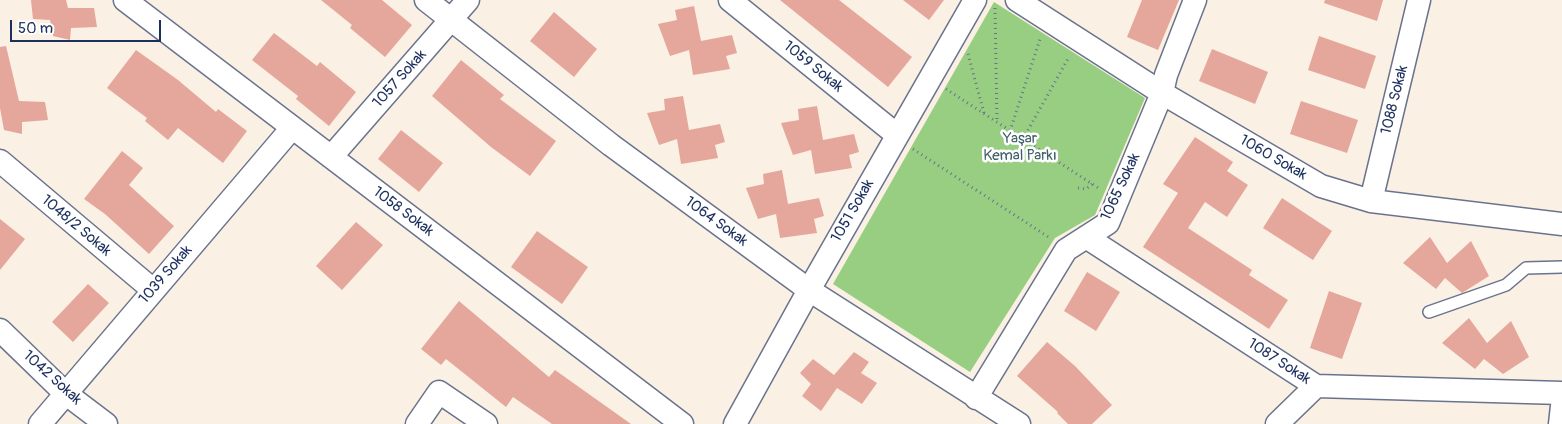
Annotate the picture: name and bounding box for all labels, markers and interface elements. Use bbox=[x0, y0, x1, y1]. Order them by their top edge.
scale bar bbox=[12, 10, 164, 42]
text: 50 m bbox=[18, 19, 53, 38]
street label: 1059 Sokak bbox=[780, 38, 846, 96]
street label: 1057 Sokak bbox=[369, 46, 431, 112]
street label: 1088 Sokak bbox=[1378, 63, 1412, 137]
park label: Yaşar Kemal Parkı bbox=[983, 130, 1057, 165]
street label: 1060 Sokak bbox=[1236, 132, 1310, 184]
street label: 1065 Sokak bbox=[1098, 150, 1144, 224]
street label: 1051 Sokak bbox=[828, 176, 878, 246]
street label: 1058 Sokak bbox=[369, 183, 437, 241]
street label: 1048/2 Sokak bbox=[37, 192, 115, 260]
street label: 1064 Sokak bbox=[681, 193, 751, 251]
street label: 1039 Sokak bbox=[136, 242, 196, 308]
street label: 1087 Sokak bbox=[1244, 335, 1314, 389]
street label: 1042 Sokak bbox=[19, 347, 85, 409]

